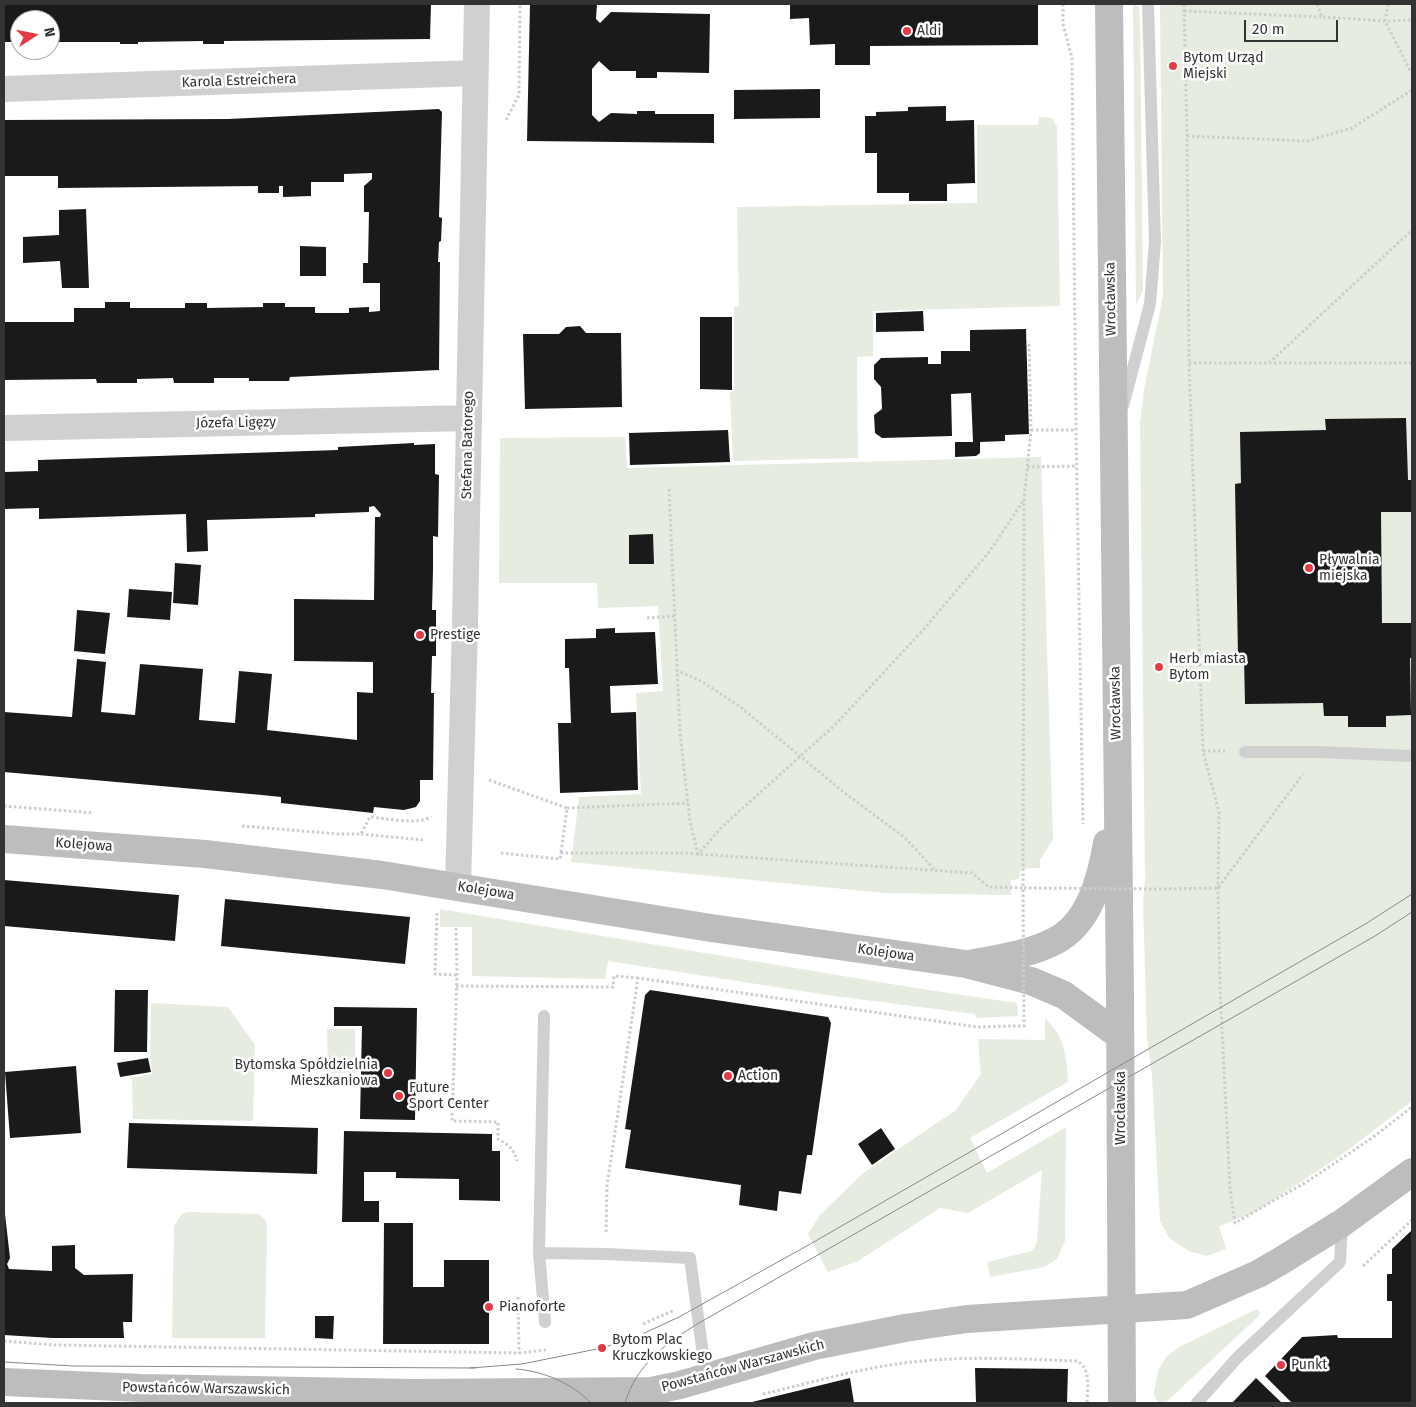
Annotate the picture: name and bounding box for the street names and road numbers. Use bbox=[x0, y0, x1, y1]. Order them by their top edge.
street label: Karola Estreichera bbox=[181, 71, 297, 91]
street label: Wrocławska bbox=[1102, 262, 1120, 336]
street label: Stefana Batorego bbox=[459, 391, 477, 499]
street label: Józefa Ligęzy bbox=[196, 414, 276, 432]
street label: Wrocławska bbox=[1107, 666, 1125, 740]
street label: Kolejowa bbox=[55, 835, 113, 855]
street label: Kolejowa bbox=[456, 878, 516, 904]
street label: Kolejowa bbox=[856, 941, 916, 965]
street label: Wrocławska bbox=[1113, 1071, 1129, 1145]
street label: Powstańców Warszawskich bbox=[660, 1336, 826, 1396]
street label: Powstańców Warszawskich bbox=[122, 1379, 290, 1399]

